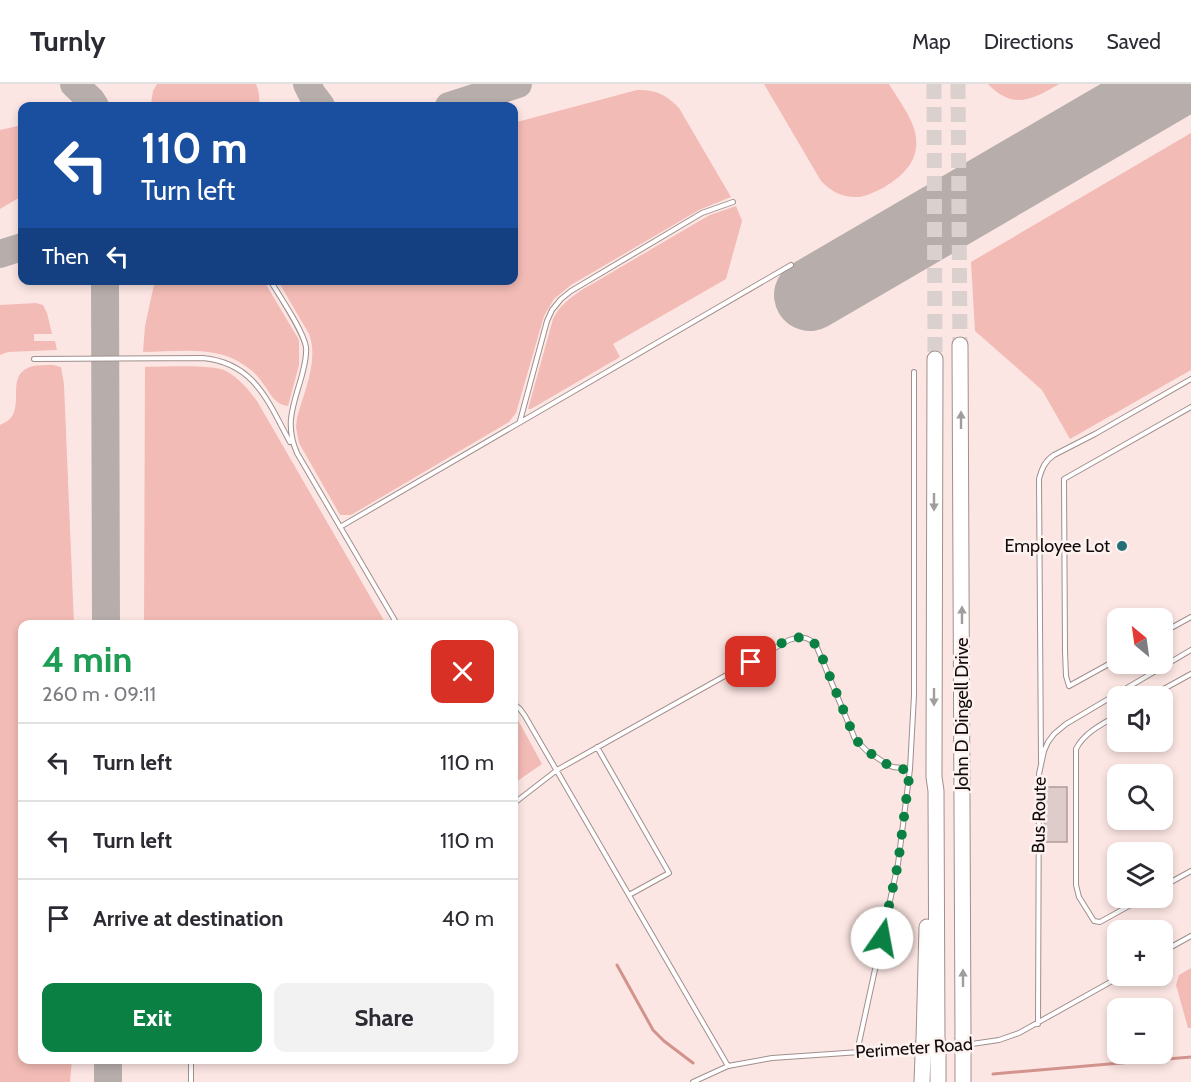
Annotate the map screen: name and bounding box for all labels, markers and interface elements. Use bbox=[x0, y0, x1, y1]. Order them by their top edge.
text: Turnly bbox=[30, 24, 106, 58]
text: Map bbox=[912, 29, 951, 54]
text: Directions bbox=[984, 29, 1073, 54]
text: Saved bbox=[1106, 29, 1161, 54]
text: 110 m bbox=[141, 122, 248, 174]
icon: left bbox=[42, 126, 120, 204]
text: Turn left bbox=[141, 174, 235, 207]
icon: left bbox=[101, 240, 134, 273]
text: Then bbox=[42, 243, 89, 270]
one-way arrow bbox=[956, 411, 966, 430]
one-way arrow bbox=[929, 492, 939, 511]
place label: Employee Lot bbox=[1004, 535, 1110, 557]
marker: Employee Lot bbox=[1115, 539, 1129, 553]
one-way arrow bbox=[957, 606, 967, 625]
north arrow bbox=[1107, 608, 1173, 674]
map controls bbox=[1107, 608, 1173, 1064]
pin bbox=[725, 636, 776, 687]
text: 4 min bbox=[42, 637, 132, 681]
street label: John D Dingell Drive bbox=[951, 637, 973, 792]
button: close bbox=[431, 640, 494, 703]
icon: arrive bbox=[734, 645, 767, 678]
text: 260 m · 09:11 bbox=[42, 682, 156, 706]
button: sound bbox=[1107, 686, 1173, 752]
one-way arrow bbox=[929, 687, 939, 706]
icon: left bbox=[42, 746, 75, 779]
text: Turn left bbox=[93, 749, 172, 776]
text: 110 m bbox=[440, 749, 494, 776]
button: search bbox=[1107, 764, 1173, 830]
street label: Bus Route bbox=[1027, 776, 1051, 854]
icon: left bbox=[42, 824, 75, 857]
text: Turn left bbox=[93, 827, 172, 854]
text: 110 m bbox=[440, 827, 494, 854]
button: layers bbox=[1107, 842, 1173, 908]
icon: arrive bbox=[42, 902, 75, 935]
text: Arrive at destination bbox=[93, 905, 283, 932]
text: 40 m bbox=[442, 905, 494, 932]
position arrow bbox=[850, 906, 914, 970]
button: + bbox=[1107, 920, 1173, 986]
one-way arrow bbox=[958, 969, 968, 988]
button: Exit bbox=[42, 983, 262, 1052]
button: Share bbox=[274, 983, 494, 1052]
button: − bbox=[1107, 998, 1173, 1064]
street label: Perimeter Road bbox=[854, 1033, 974, 1063]

